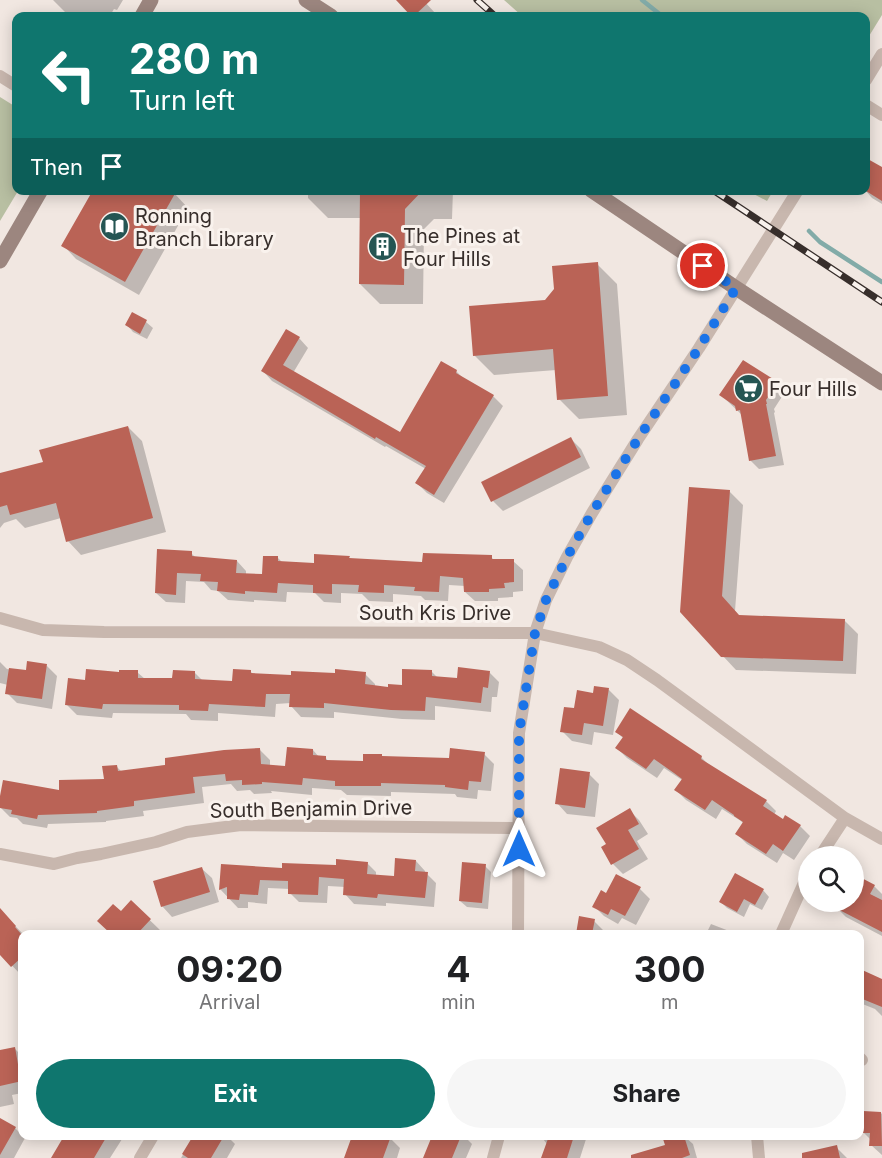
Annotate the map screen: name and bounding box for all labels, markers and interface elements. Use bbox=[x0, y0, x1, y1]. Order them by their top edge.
text: 280 m bbox=[129, 33, 259, 84]
icon: left bbox=[30, 36, 108, 114]
text: Turn left bbox=[129, 84, 235, 117]
icon: arrive bbox=[95, 150, 128, 183]
text: Then bbox=[30, 154, 83, 180]
place label: Ronning Branch Library bbox=[135, 204, 274, 251]
library icon: Ronning Branch Library bbox=[98, 211, 130, 243]
place label: The Pines at Four Hills bbox=[403, 224, 521, 271]
building icon: The Pines at Four Hills bbox=[366, 231, 398, 263]
pin bbox=[677, 240, 728, 291]
icon: arrive bbox=[686, 249, 719, 282]
supermarket icon: Four Hills bbox=[732, 373, 764, 405]
place label: Four Hills bbox=[769, 377, 857, 401]
street label: South Kris Drive bbox=[359, 601, 511, 625]
street label: South Benjamin Drive bbox=[209, 795, 413, 823]
position arrow bbox=[487, 817, 551, 881]
map controls bbox=[798, 846, 864, 912]
button: search bbox=[798, 846, 864, 912]
text: 09:20 bbox=[176, 947, 283, 991]
text: 4 bbox=[446, 947, 471, 991]
text: 300 bbox=[634, 947, 706, 991]
text: Arrival bbox=[199, 990, 260, 1014]
text: min bbox=[441, 990, 476, 1014]
text: m bbox=[661, 990, 679, 1014]
button: Exit bbox=[36, 1059, 435, 1128]
button: Share bbox=[447, 1059, 846, 1128]

